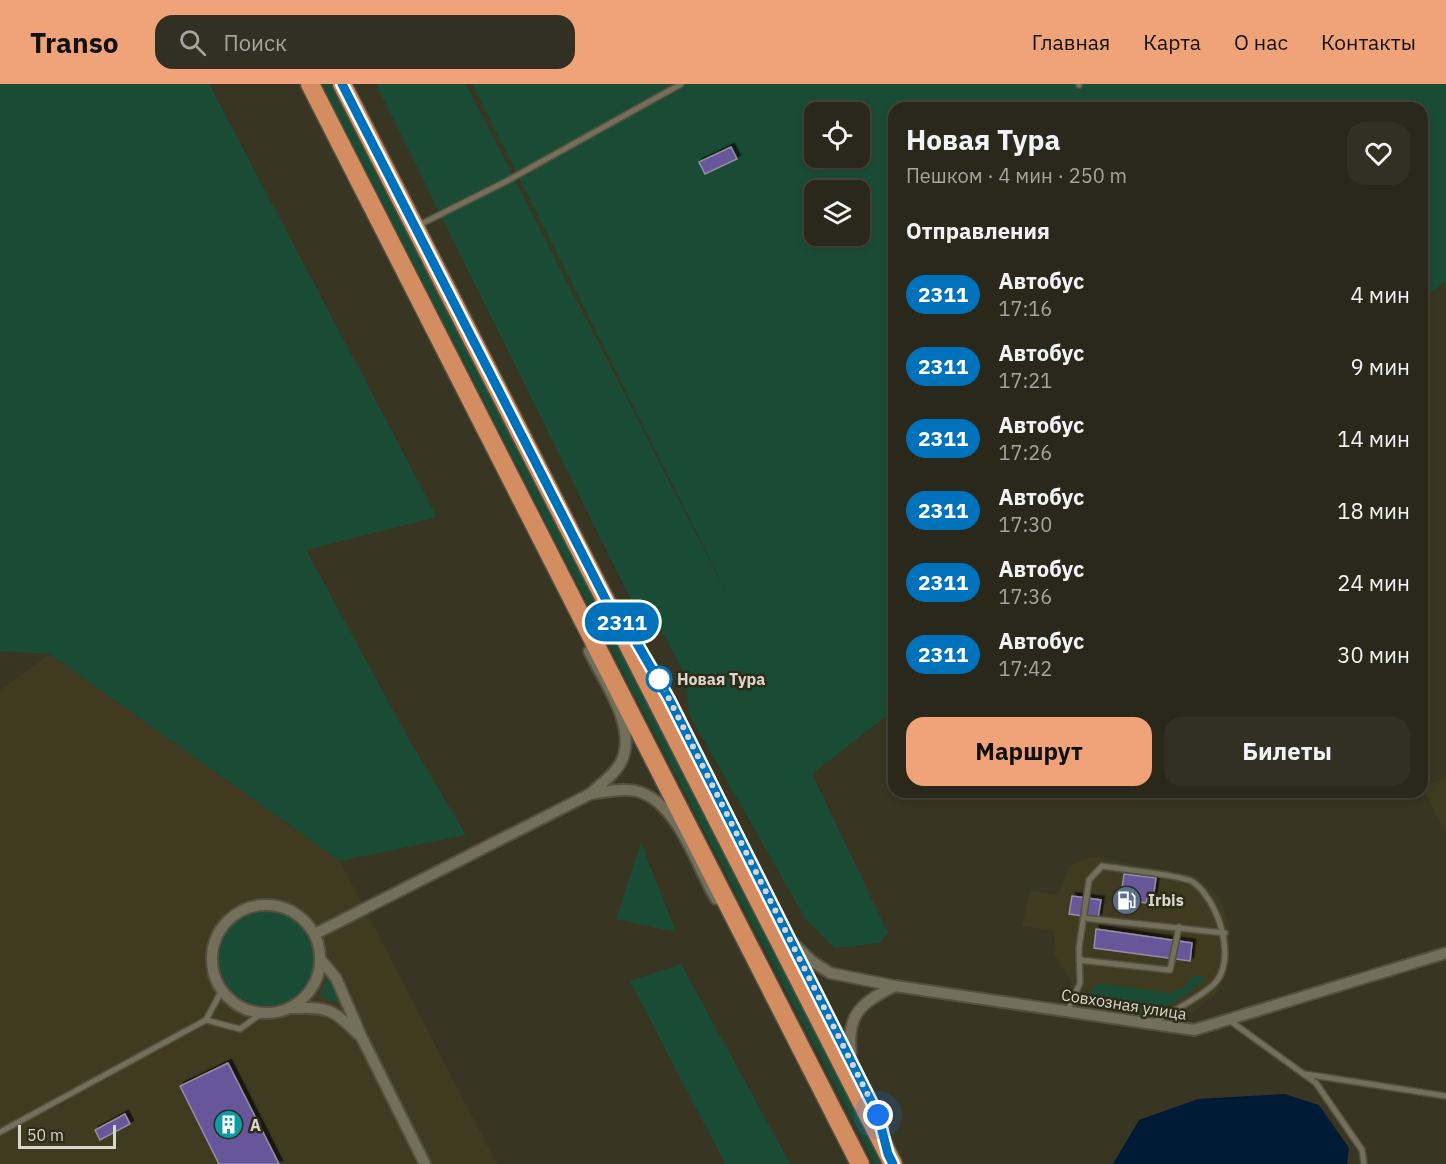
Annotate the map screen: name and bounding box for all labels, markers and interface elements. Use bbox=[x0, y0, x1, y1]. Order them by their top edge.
search box bbox=[155, 15, 575, 69]
text: Transo bbox=[30, 24, 119, 61]
icon: search bbox=[176, 26, 209, 59]
text: Поиск bbox=[224, 28, 287, 57]
text: Главная bbox=[1032, 28, 1110, 56]
text: Карта bbox=[1143, 28, 1201, 56]
text: О нас bbox=[1234, 28, 1288, 56]
text: Контакты bbox=[1321, 28, 1416, 56]
map controls bbox=[804, 102, 870, 246]
button: locate bbox=[804, 102, 870, 168]
text: Новая Тура bbox=[906, 121, 1061, 158]
button: heart bbox=[1347, 122, 1410, 185]
text: Пешком · 4 мин · 250 m bbox=[906, 162, 1127, 189]
button: layers bbox=[804, 180, 870, 246]
text: Отправления bbox=[906, 216, 1050, 245]
text: Автобус bbox=[998, 266, 1084, 295]
text: 2311 bbox=[918, 280, 968, 308]
text: 4 мин bbox=[1350, 280, 1410, 309]
text: 17:16 bbox=[998, 295, 1052, 322]
text: Автобус bbox=[998, 338, 1084, 367]
text: 2311 bbox=[918, 352, 968, 380]
text: 9 мин bbox=[1350, 352, 1410, 381]
text: 17:21 bbox=[998, 367, 1052, 394]
text: Автобус bbox=[998, 410, 1084, 439]
text: 2311 bbox=[918, 424, 968, 452]
text: 14 мин bbox=[1337, 424, 1410, 453]
text: 17:26 bbox=[998, 439, 1052, 466]
text: Автобус bbox=[998, 482, 1084, 511]
text: 2311 bbox=[918, 496, 968, 524]
text: 18 мин bbox=[1337, 496, 1410, 525]
text: 17:30 bbox=[998, 511, 1052, 538]
text: Автобус bbox=[998, 554, 1084, 583]
text: 2311 bbox=[918, 568, 968, 596]
text: 24 мин bbox=[1337, 568, 1410, 597]
text: 17:36 bbox=[998, 583, 1052, 610]
line badge: 2311 bbox=[580, 602, 664, 642]
text: 2311 bbox=[597, 608, 647, 636]
text: Автобус bbox=[998, 626, 1084, 655]
text: 2311 bbox=[918, 640, 968, 668]
text: 30 мин bbox=[1337, 640, 1410, 669]
text: 17:42 bbox=[998, 655, 1052, 682]
marker: Новая Тура bbox=[646, 666, 672, 692]
place label: Новая Тура bbox=[677, 669, 765, 689]
button: Маршрут bbox=[906, 717, 1152, 786]
button: Билеты bbox=[1164, 717, 1410, 786]
fuel station icon: Irbis bbox=[1111, 884, 1143, 916]
place label: Irbis bbox=[1148, 890, 1184, 910]
street label: Совхозная улица bbox=[1060, 984, 1189, 1024]
your location bbox=[863, 1100, 893, 1130]
building icon: А bbox=[213, 1109, 245, 1141]
place label: А bbox=[250, 1115, 261, 1135]
scale bar bbox=[18, 1122, 116, 1150]
text: 50 m bbox=[27, 1125, 64, 1145]

